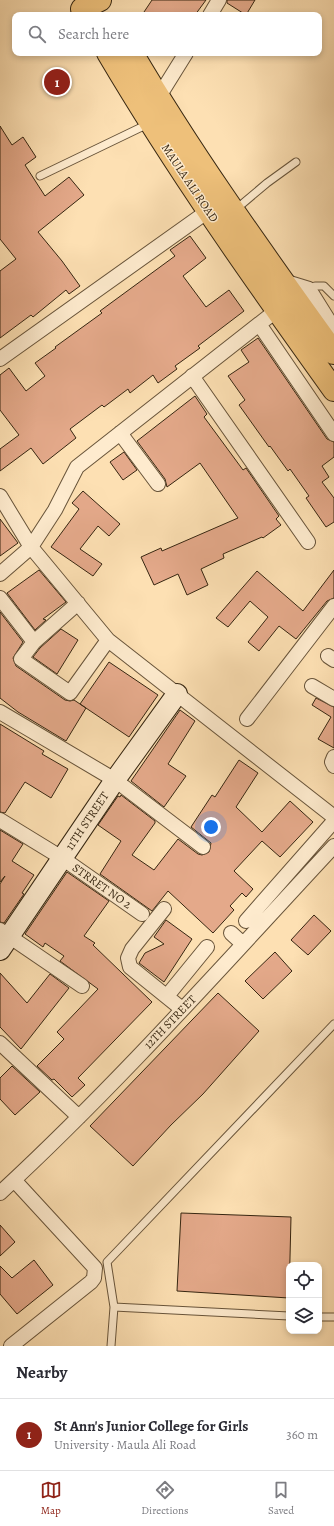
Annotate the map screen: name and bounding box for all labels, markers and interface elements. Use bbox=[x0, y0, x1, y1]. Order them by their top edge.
search box bbox=[12, 12, 322, 56]
icon: search bbox=[26, 23, 48, 45]
text: Search here bbox=[58, 24, 129, 44]
pin: 1 bbox=[44, 67, 70, 97]
street label: MAULA ALI ROAD bbox=[158, 141, 222, 225]
street label: 11TH STREET bbox=[62, 788, 113, 853]
your location bbox=[201, 817, 221, 837]
street label: STRRET NO 2 bbox=[69, 860, 135, 912]
street label: 12TH STREET bbox=[140, 991, 200, 1052]
map controls bbox=[286, 1262, 322, 1334]
button: locate bbox=[286, 1262, 322, 1298]
button: layers bbox=[286, 1298, 322, 1334]
text: Nearby bbox=[16, 1361, 67, 1384]
text: St Ann's Junior College for Girls bbox=[54, 1416, 248, 1436]
text: 1 bbox=[27, 1426, 31, 1443]
text: 360 m bbox=[286, 1426, 318, 1443]
text: University · Maula Ali Road bbox=[54, 1436, 196, 1453]
tab: Map bbox=[40, 1479, 62, 1518]
tab: Directions bbox=[141, 1479, 189, 1518]
tab: Saved bbox=[268, 1479, 294, 1518]

